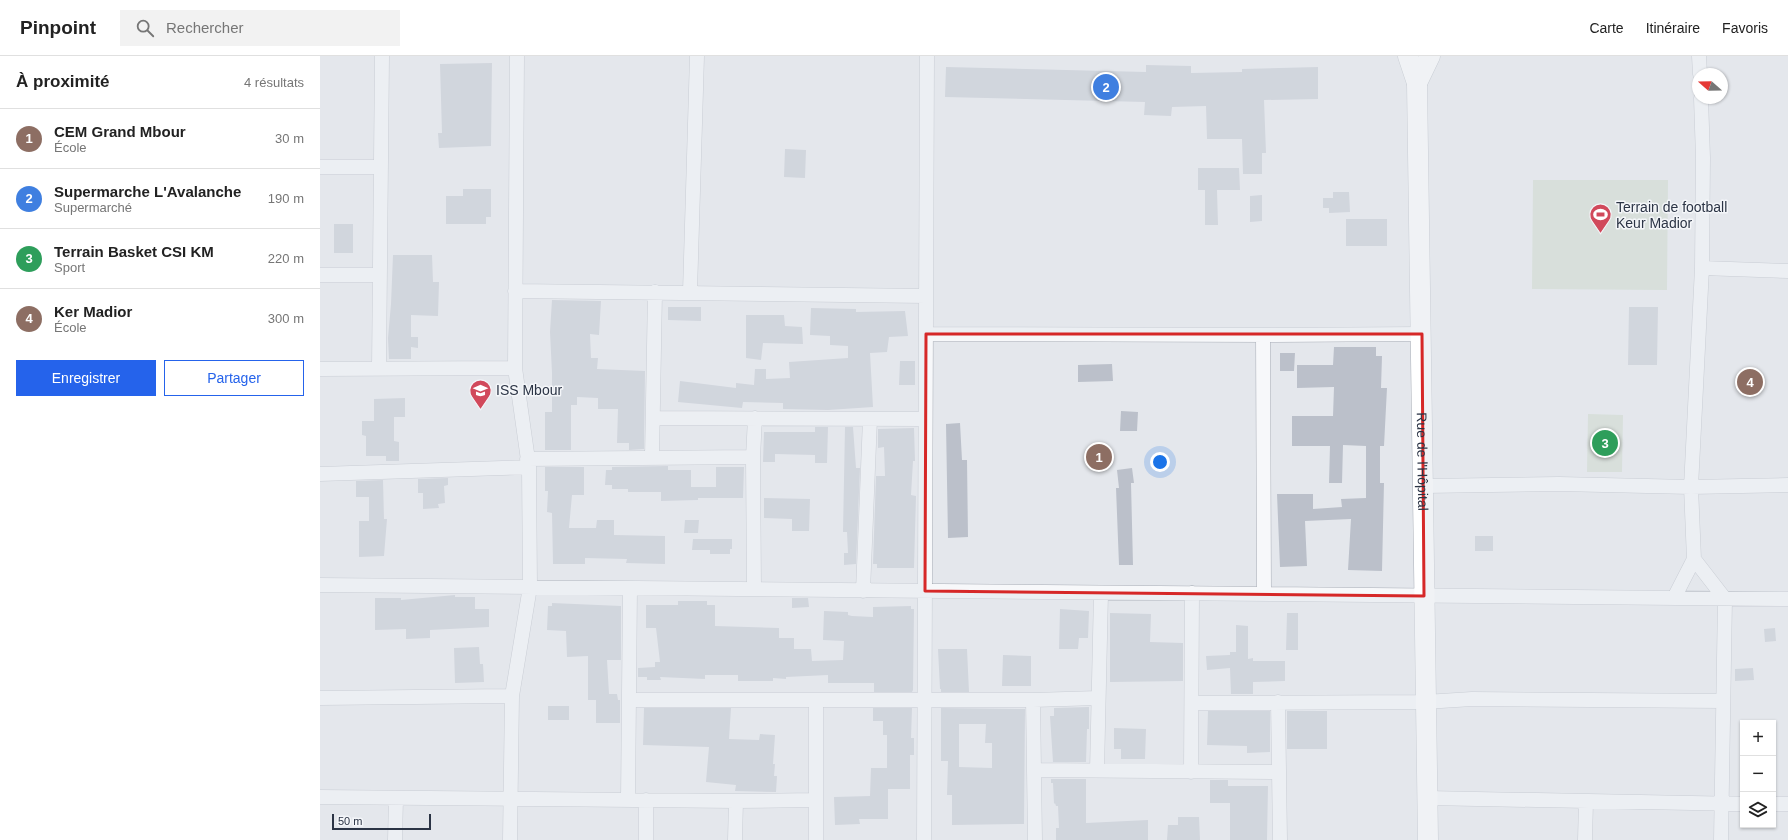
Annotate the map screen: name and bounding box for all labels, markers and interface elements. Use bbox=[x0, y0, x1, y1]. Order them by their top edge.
search box bbox=[120, 10, 400, 46]
text: Pinpoint bbox=[20, 17, 96, 38]
icon: search bbox=[134, 17, 156, 39]
text: Rechercher bbox=[166, 19, 244, 36]
text: Carte bbox=[1589, 20, 1624, 36]
text: Itinéraire bbox=[1646, 20, 1700, 36]
text: Favoris bbox=[1722, 20, 1768, 36]
north arrow bbox=[1692, 68, 1728, 104]
text: À proximité bbox=[16, 72, 110, 91]
pin: 2 bbox=[1093, 72, 1119, 102]
text: 4 résultats bbox=[244, 75, 304, 90]
text: CEM Grand Mbour bbox=[54, 123, 186, 140]
text: 1 bbox=[25, 131, 33, 146]
text: 30 m bbox=[275, 131, 304, 146]
text: École bbox=[54, 140, 87, 155]
text: Supermarche L'Avalanche bbox=[54, 183, 241, 200]
text: 2 bbox=[25, 191, 33, 206]
text: 190 m bbox=[268, 191, 304, 206]
place label: Terrain de football Keur Madior bbox=[1616, 199, 1727, 231]
text: Supermarché bbox=[54, 200, 132, 215]
sports icon: Terrain de football Keur Madior bbox=[1587, 202, 1613, 235]
text: Terrain Basket CSI KM bbox=[54, 243, 214, 260]
text: 3 bbox=[25, 251, 33, 266]
text: 220 m bbox=[268, 251, 304, 266]
text: Sport bbox=[54, 260, 85, 275]
text: Ker Madior bbox=[54, 303, 132, 320]
text: 4 bbox=[25, 311, 33, 326]
text: 300 m bbox=[268, 311, 304, 326]
text: École bbox=[54, 320, 87, 335]
button: Enregistrer bbox=[16, 360, 156, 396]
button: Partager bbox=[164, 360, 304, 396]
pin: 4 bbox=[1737, 367, 1763, 397]
school or university icon: ISS Mbour bbox=[468, 377, 494, 410]
place label: ISS Mbour bbox=[496, 382, 562, 398]
street label: Rue de l'Hôpital bbox=[1414, 412, 1431, 511]
pin: 3 bbox=[1592, 428, 1618, 458]
pin: 1 bbox=[1086, 442, 1112, 472]
your location bbox=[1150, 452, 1170, 472]
map controls bbox=[1740, 720, 1776, 828]
button: + bbox=[1740, 720, 1776, 756]
button: − bbox=[1740, 756, 1776, 792]
button: layers bbox=[1740, 792, 1776, 828]
scale bar bbox=[332, 812, 431, 831]
text: 50 m bbox=[338, 815, 362, 827]

